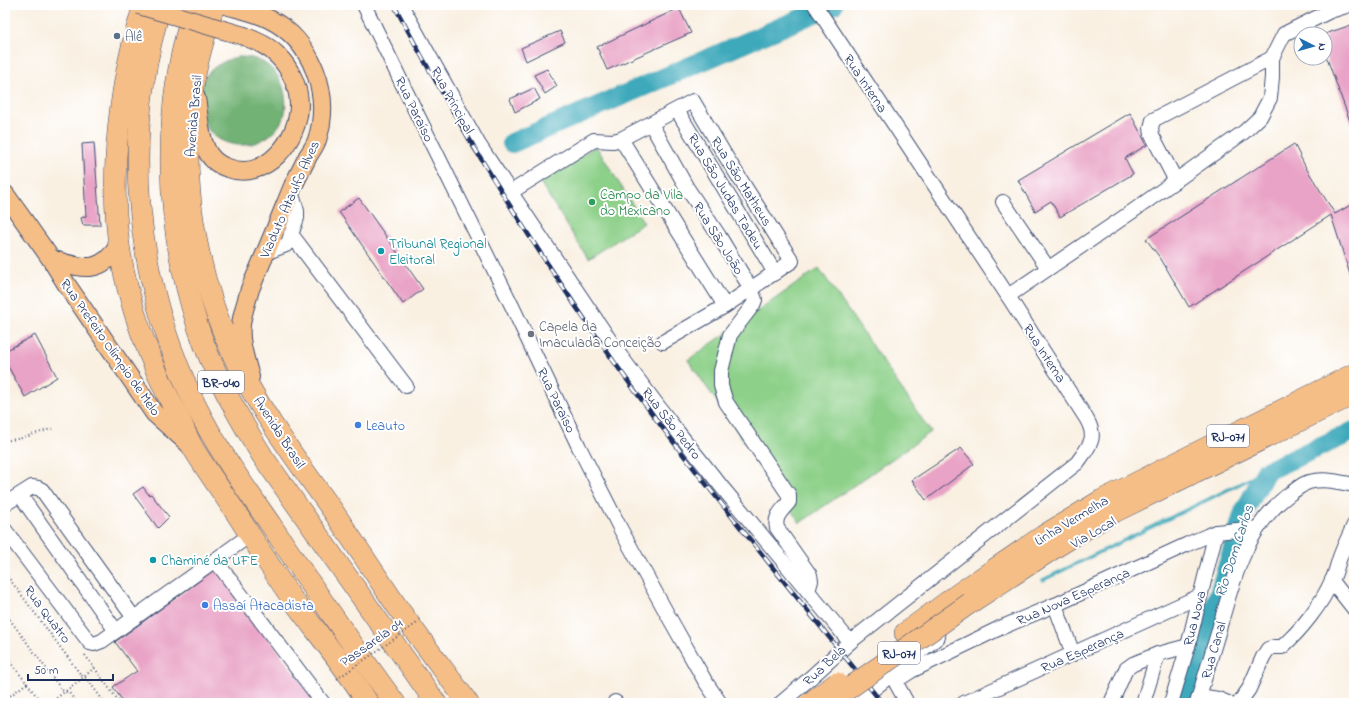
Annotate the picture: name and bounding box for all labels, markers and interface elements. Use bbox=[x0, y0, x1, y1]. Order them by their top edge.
north arrow bbox=[1293, 26, 1333, 66]
place label: Alê bbox=[125, 27, 143, 48]
marker: Alê bbox=[112, 31, 122, 41]
text: N bbox=[1314, 42, 1330, 51]
street label: Rua Interna bbox=[837, 50, 892, 117]
street label: Rua Principal bbox=[425, 63, 479, 138]
street label: Rua Paraíso bbox=[389, 73, 439, 146]
street label: Avenida Brasil bbox=[180, 74, 209, 158]
street label: Rua São Judas Tadeu bbox=[682, 130, 768, 254]
street label: Rua São Matheus bbox=[705, 133, 777, 231]
street label: Viaduto Ataulfo Alves bbox=[255, 138, 326, 263]
place label: Campo da Vila do Mexicano bbox=[600, 185, 683, 222]
marker: Campo da Vila do Mexicano bbox=[587, 197, 597, 207]
street label: Rua São João bbox=[687, 198, 748, 279]
place label: Tribunal Regional Eleitoral bbox=[389, 234, 486, 271]
marker: Tribunal Regional Eleitoral bbox=[376, 246, 386, 256]
street label: Rua Prefeito Olímpio de Melo bbox=[54, 275, 165, 421]
place label: Capela da Imaculada Conceição bbox=[539, 317, 661, 354]
street label: Rua Interna bbox=[1017, 320, 1071, 388]
marker: Capela da Imaculada Conceição bbox=[526, 329, 536, 339]
street label: Rua Paraíso bbox=[531, 364, 581, 437]
road number: BR-040 bbox=[198, 371, 244, 393]
street label: Rua São Pedro bbox=[636, 383, 706, 465]
street label: Avenida Brasil bbox=[247, 393, 310, 473]
place label: Leauto bbox=[366, 416, 405, 437]
marker: Leauto bbox=[353, 420, 363, 430]
road number: RJ-071 bbox=[1207, 425, 1249, 447]
street label: Linha Vermelha bbox=[1031, 491, 1113, 552]
water label: Rio Dom Carlos bbox=[1210, 502, 1260, 600]
street label: Via Local bbox=[1066, 512, 1120, 555]
place label: Chaminé da UFE bbox=[161, 551, 258, 572]
marker: Chaminé da UFE bbox=[148, 555, 158, 565]
street label: Rua Nova Esperança bbox=[1014, 563, 1134, 632]
street label: Rua Quatro bbox=[18, 582, 76, 648]
street label: Rua Nova bbox=[1178, 588, 1212, 648]
place label: Assaí Atacadista bbox=[213, 596, 314, 617]
marker: Assaí Atacadista bbox=[200, 600, 210, 610]
street label: Passarela 04 bbox=[336, 614, 408, 673]
street label: Rua Canal bbox=[1196, 619, 1233, 682]
street label: Rua Esperança bbox=[1038, 624, 1127, 679]
street label: Rua Bela bbox=[799, 641, 851, 692]
road number: RJ-071 bbox=[878, 642, 920, 664]
scale bar bbox=[28, 656, 113, 682]
text: 50 m bbox=[34, 662, 58, 680]

